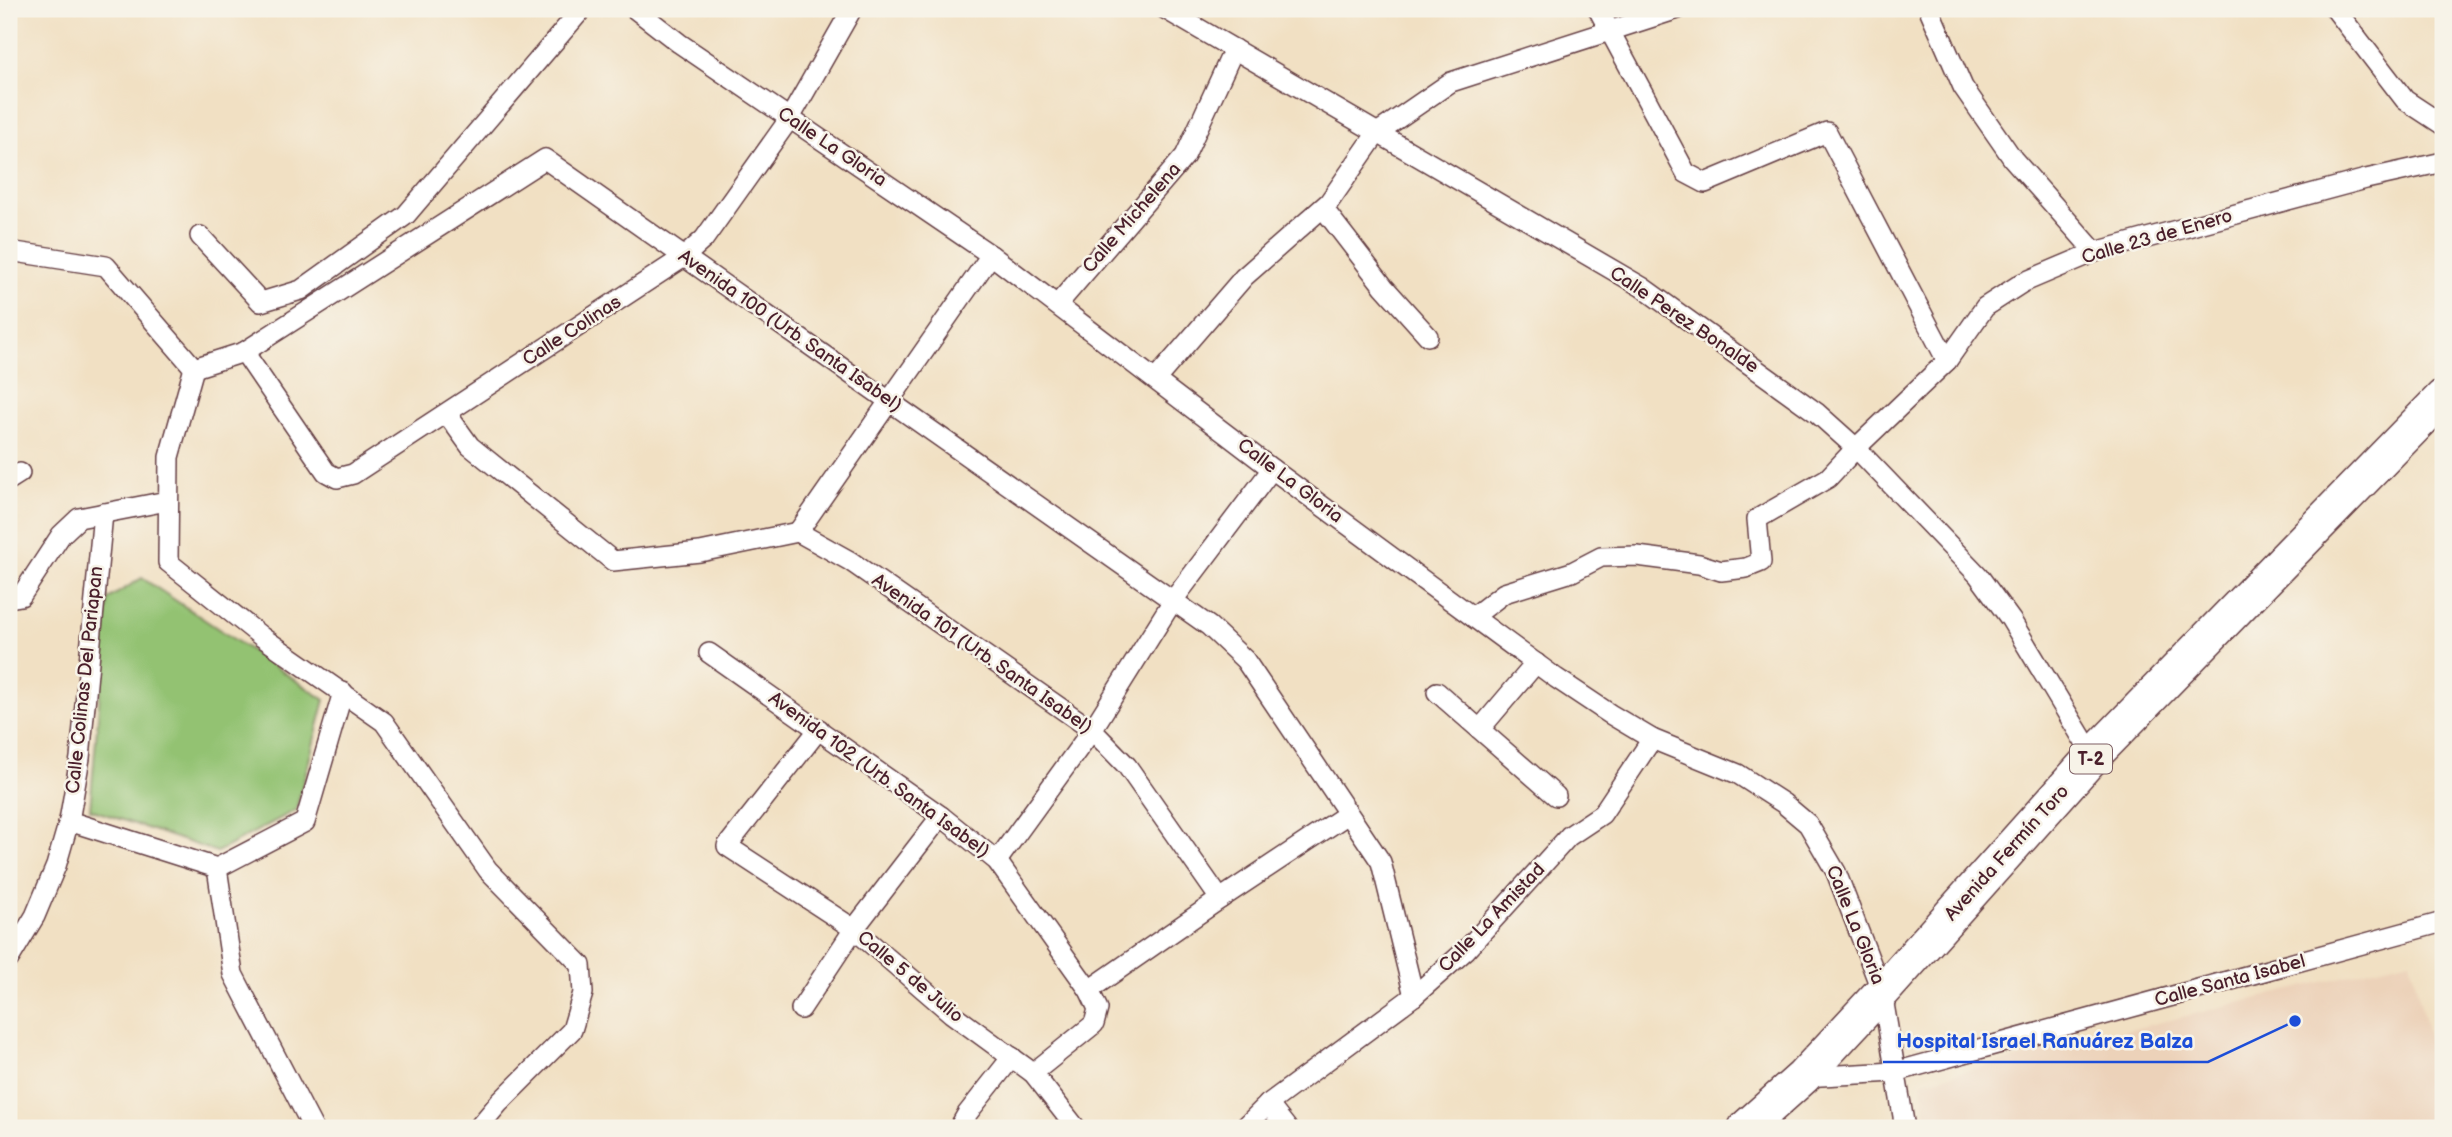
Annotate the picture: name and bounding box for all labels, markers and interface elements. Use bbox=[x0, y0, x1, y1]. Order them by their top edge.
street label: Calle La Gloria bbox=[773, 102, 891, 192]
street label: Calle Michelena bbox=[1078, 158, 1186, 278]
street label: Calle 23 de Enero bbox=[2079, 204, 2235, 270]
street label: Avenida 100 (Urb. Santa Isabel) bbox=[674, 245, 906, 417]
street label: Calle Perez Bonalde bbox=[1605, 262, 1763, 378]
street label: Calle Colinas bbox=[518, 291, 626, 371]
street label: Calle La Gloria bbox=[1233, 434, 1347, 528]
street label: Calle Colinas Del Pariapan bbox=[62, 565, 108, 795]
street label: Avenida 101 (Urb. Santa Isabel) bbox=[867, 569, 1097, 739]
street label: Avenida 102 (Urb. Santa Isabel) bbox=[764, 687, 994, 863]
road number: T-2 bbox=[2070, 744, 2112, 774]
street label: Avenida Fermín Toro bbox=[1940, 780, 2074, 926]
street label: Calle La Amistad bbox=[1434, 858, 1550, 978]
street label: Calle La Gloria bbox=[1821, 862, 1889, 988]
street label: Calle 5 de Julio bbox=[852, 926, 968, 1028]
street label: Calle Santa Isabel bbox=[2152, 950, 2308, 1012]
callout: Hospital Israel Ranuárez Balza bbox=[1883, 1020, 2208, 1062]
text: Hospital Israel Ranuárez Balza bbox=[1896, 1029, 2194, 1054]

